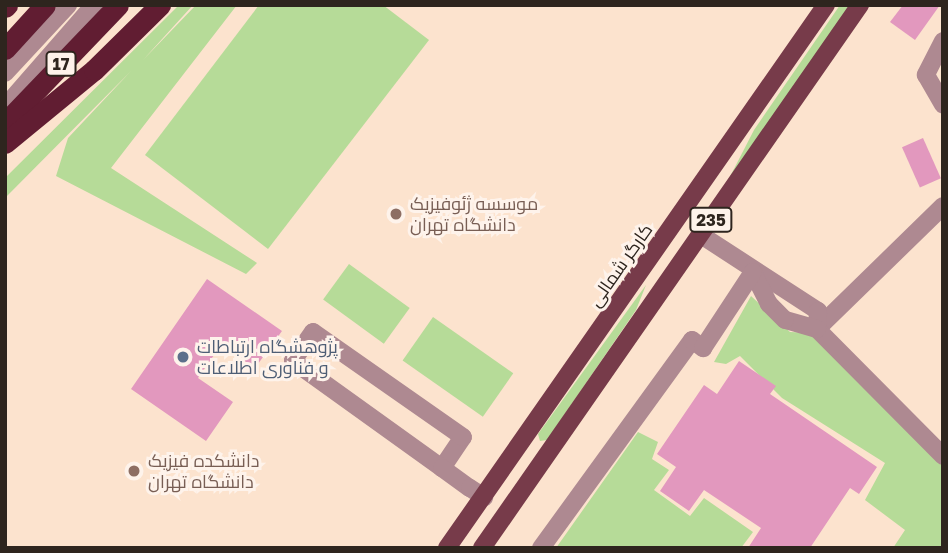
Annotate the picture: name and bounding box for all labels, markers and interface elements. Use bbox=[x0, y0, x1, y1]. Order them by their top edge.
road number: 17 bbox=[45, 52, 77, 76]
place label: موسسه ژئوفیزیک دانشگاه تهران bbox=[410, 193, 538, 235]
marker: موسسه ژئوفیزیک دانشگاه تهران bbox=[388, 206, 404, 222]
road number: 235 bbox=[688, 208, 734, 232]
street label: کارگر شمالی bbox=[583, 219, 657, 311]
place label: پژوهشگاه ارتباطات و فناوری اطلاعات bbox=[197, 336, 338, 378]
marker: پژوهشگاه ارتباطات و فناوری اطلاعات bbox=[175, 349, 191, 365]
place label: دانشکده فیزیک دانشگاه تهران bbox=[148, 450, 259, 492]
marker: دانشکده فیزیک دانشگاه تهران bbox=[126, 463, 142, 479]

